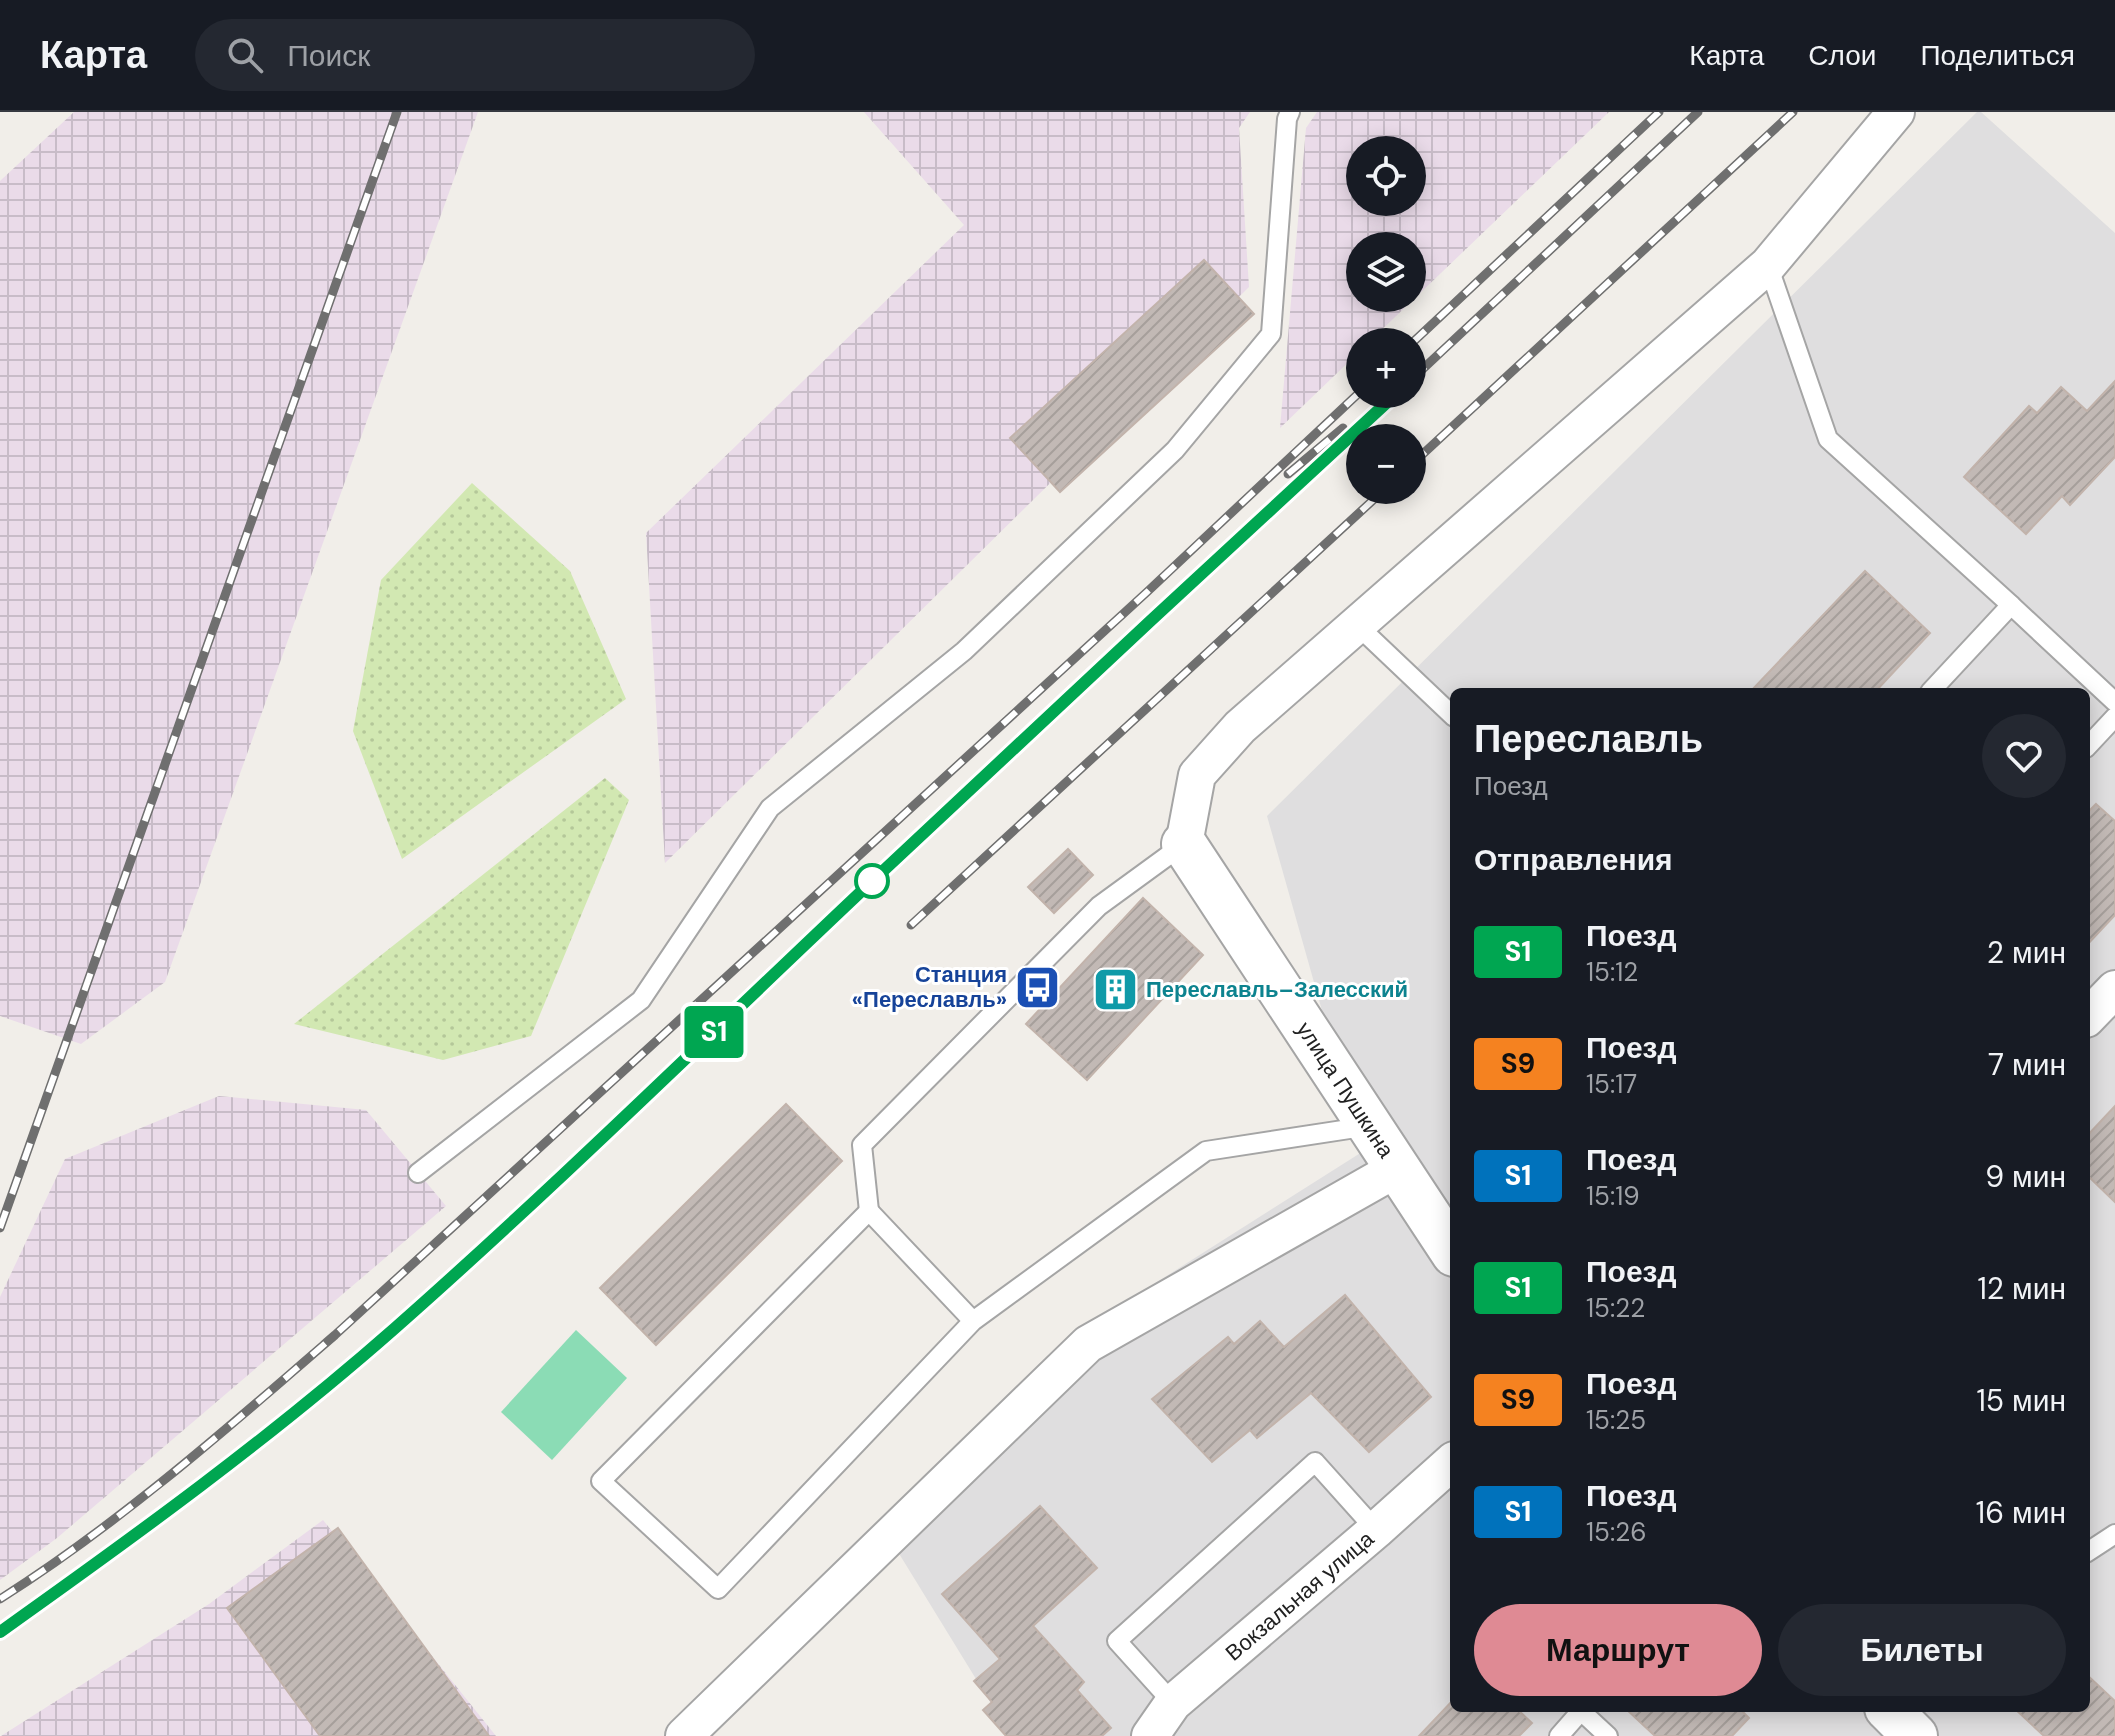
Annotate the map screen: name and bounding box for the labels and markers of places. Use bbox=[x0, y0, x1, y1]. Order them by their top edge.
unlabelled marker bbox=[855, 864, 889, 898]
place label: Станция «Переславль» bbox=[852, 960, 1007, 1014]
bus stop icon: Станция «Переславль» bbox=[1014, 963, 1062, 1011]
building icon: Переславль–Залесский bbox=[1091, 965, 1139, 1013]
place label: Переславль–Залесский bbox=[1146, 975, 1408, 1004]

